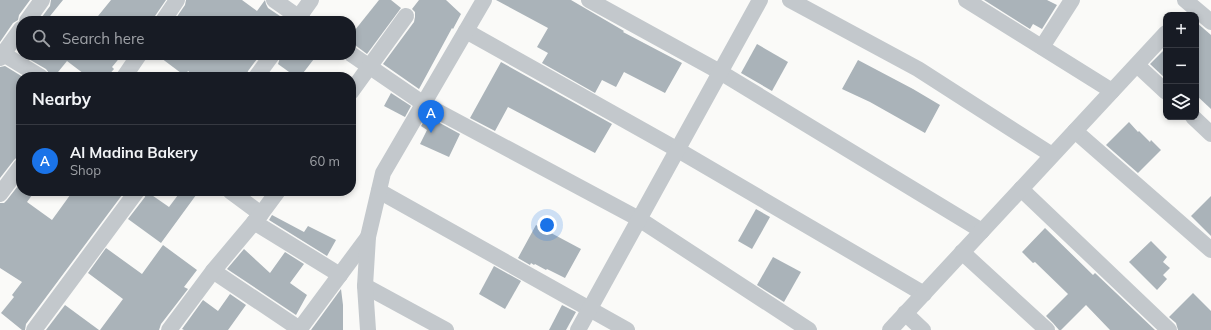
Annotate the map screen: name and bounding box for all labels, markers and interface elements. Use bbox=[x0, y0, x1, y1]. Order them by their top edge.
map controls bbox=[1163, 12, 1199, 120]
button: + bbox=[1163, 12, 1199, 48]
search box bbox=[16, 16, 356, 60]
icon: search bbox=[30, 27, 52, 49]
text: Search here bbox=[62, 29, 144, 48]
button: − bbox=[1163, 48, 1199, 84]
button: layers bbox=[1163, 84, 1199, 120]
text: Nearby bbox=[32, 88, 91, 109]
pin: A bbox=[418, 100, 444, 133]
text: Al Madina Bakery bbox=[70, 143, 198, 162]
text: A bbox=[40, 153, 50, 169]
text: 60 m bbox=[310, 153, 340, 169]
text: Shop bbox=[70, 162, 101, 178]
your location bbox=[537, 215, 557, 235]

